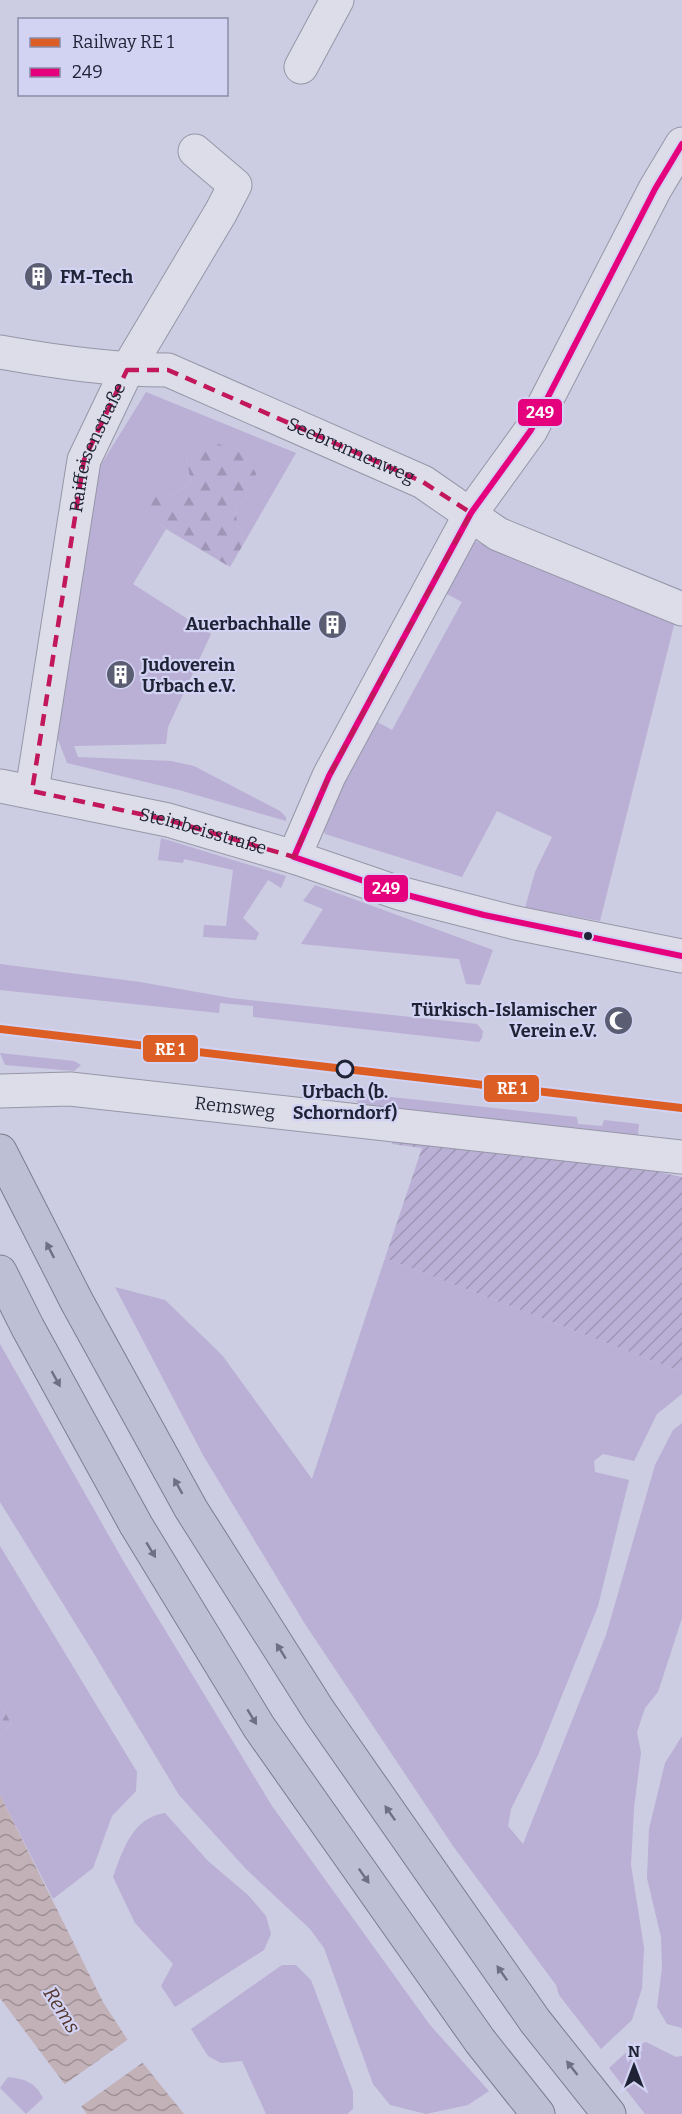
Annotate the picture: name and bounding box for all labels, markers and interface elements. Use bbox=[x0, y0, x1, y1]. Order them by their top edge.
legend bbox=[18, 18, 228, 96]
text: Railway RE 1 bbox=[72, 31, 175, 53]
text: 249 bbox=[72, 61, 103, 83]
building icon: FM-Tech bbox=[23, 261, 55, 293]
place label: FM-Tech bbox=[60, 266, 134, 288]
street label: Raiffeisenstraße bbox=[65, 379, 130, 514]
line badge: 249 bbox=[517, 398, 563, 427]
text: 249 bbox=[526, 403, 554, 422]
street label: Seebrunnenweg bbox=[284, 413, 418, 488]
building icon: Auerbachhalle bbox=[316, 608, 348, 640]
place label: Auerbachhalle bbox=[185, 613, 311, 635]
place label: Judoverein Urbach e.V. bbox=[141, 654, 236, 697]
building icon: Judoverein Urbach e.V. bbox=[105, 659, 137, 691]
street label: Steinbeisstraße bbox=[137, 803, 269, 859]
line badge: 249 bbox=[363, 874, 409, 903]
text: 249 bbox=[372, 879, 400, 898]
unlabelled marker bbox=[582, 930, 594, 942]
place label: Türkisch-Islamischer Verein e.V. bbox=[412, 999, 598, 1042]
mosque icon: Türkisch-Islamischer Verein e.V. bbox=[602, 1004, 634, 1036]
line badge: RE 1 bbox=[142, 1034, 199, 1063]
text: RE 1 bbox=[155, 1040, 185, 1059]
marker: Urbach (b. Schorndorf) bbox=[336, 1060, 354, 1078]
line badge: RE 1 bbox=[483, 1074, 540, 1103]
text: RE 1 bbox=[497, 1079, 527, 1098]
place label: Urbach (b. Schorndorf) bbox=[293, 1081, 398, 1124]
street label: Remsweg bbox=[194, 1092, 276, 1123]
one-way arrow bbox=[46, 1241, 56, 1259]
one-way arrow bbox=[51, 1371, 61, 1388]
one-way arrow bbox=[173, 1477, 183, 1494]
one-way arrow bbox=[146, 1542, 157, 1558]
one-way arrow bbox=[276, 1643, 287, 1660]
one-way arrow bbox=[247, 1709, 258, 1725]
one-way arrow bbox=[384, 1806, 396, 1822]
one-way arrow bbox=[358, 1868, 370, 1884]
one-way arrow bbox=[497, 1965, 508, 1981]
water label: Rems bbox=[39, 1982, 85, 2038]
north arrow bbox=[604, 2036, 664, 2096]
text: N bbox=[628, 2042, 640, 2061]
one-way arrow bbox=[566, 2060, 579, 2076]

